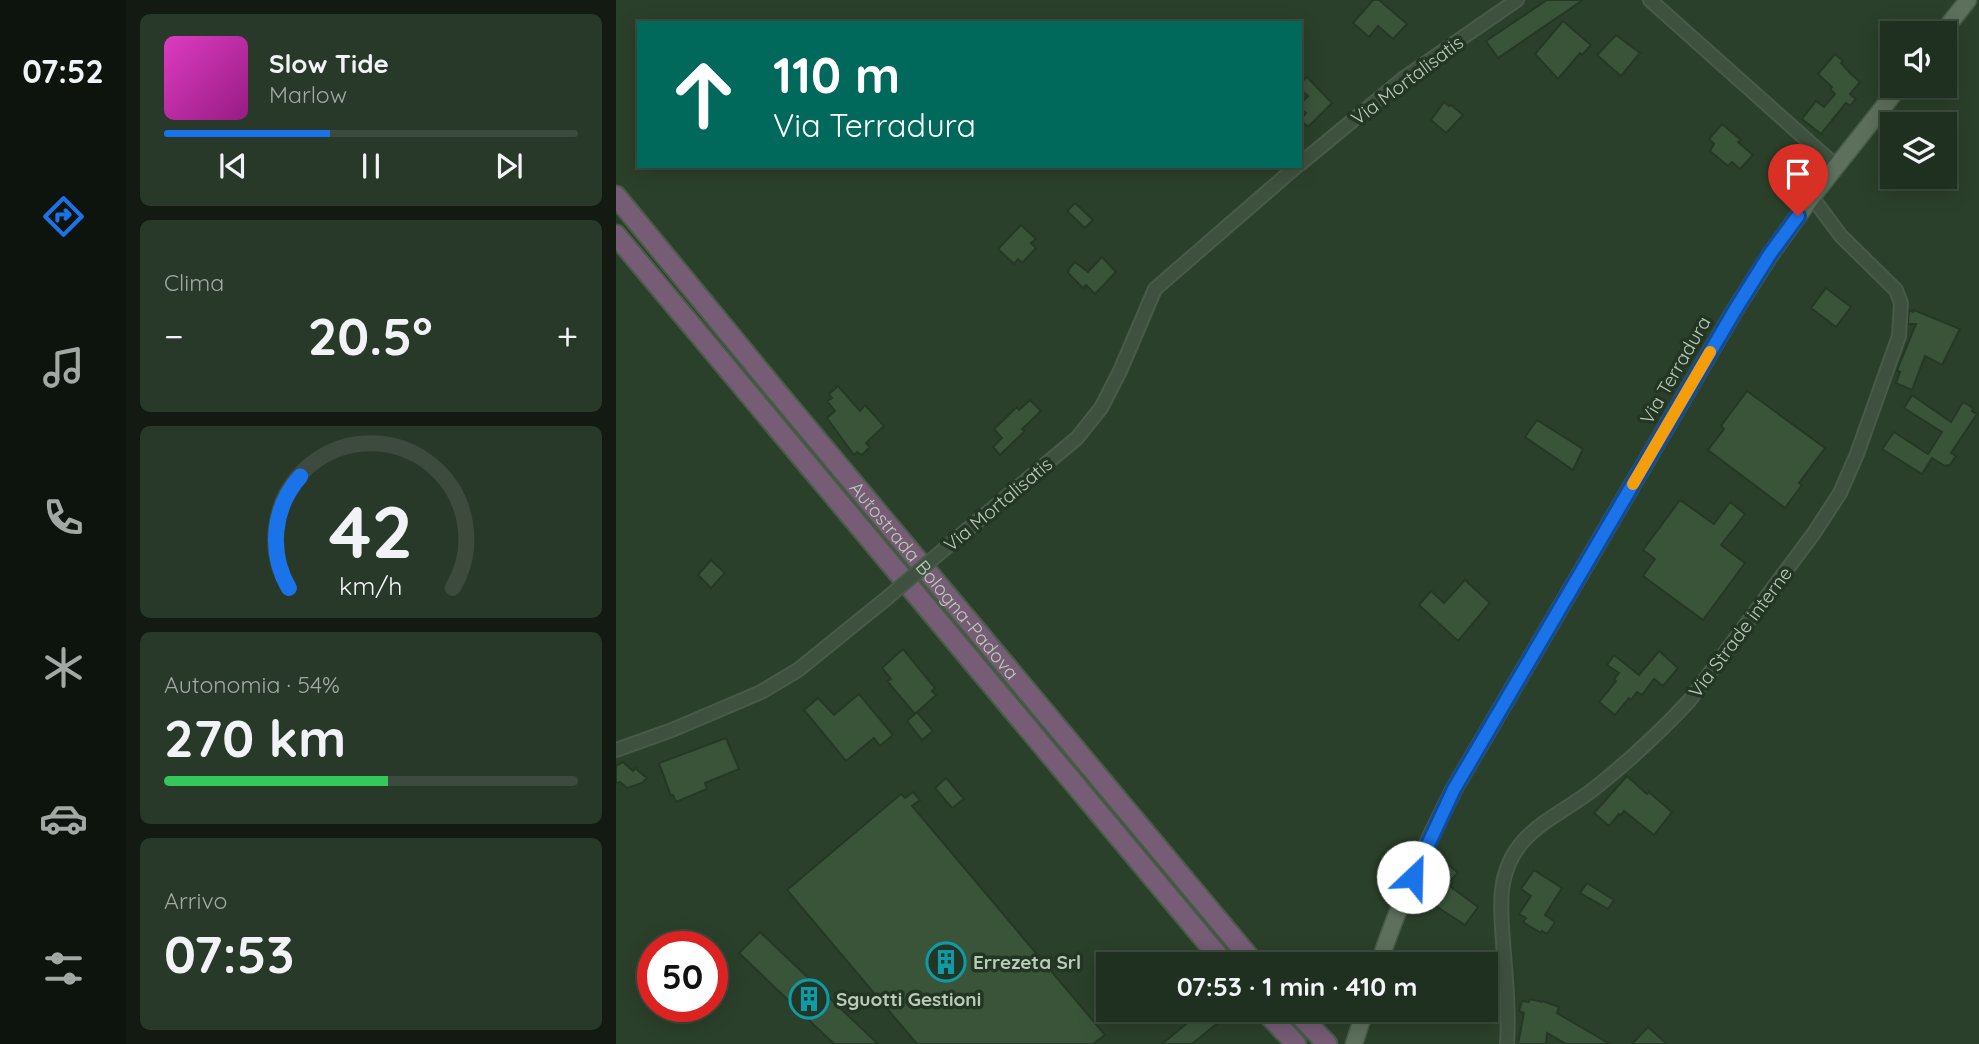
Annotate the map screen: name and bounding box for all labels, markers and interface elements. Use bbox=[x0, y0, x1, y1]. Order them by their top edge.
map controls bbox=[1880, 21, 1957, 189]
button: sound bbox=[1880, 21, 1957, 98]
street label: Via Mortalisatis bbox=[1346, 30, 1468, 130]
text: 110 m bbox=[773, 44, 900, 105]
text: Slow Tide bbox=[269, 47, 389, 80]
icon: ahead bbox=[658, 49, 749, 140]
text: 07:52 bbox=[22, 51, 104, 91]
text: Marlow bbox=[269, 80, 347, 109]
text: Via Terradura bbox=[773, 105, 976, 145]
button: layers bbox=[1880, 112, 1957, 189]
pin bbox=[1768, 144, 1828, 216]
icon: previous bbox=[214, 147, 252, 185]
icon: pause bbox=[352, 147, 390, 185]
icon: next bbox=[490, 147, 528, 185]
icon: arrive bbox=[1779, 155, 1817, 193]
icon: directions bbox=[39, 192, 88, 241]
text: Clima bbox=[164, 268, 224, 297]
text: 20.5° bbox=[308, 303, 433, 368]
text: − bbox=[164, 312, 184, 360]
text: + bbox=[557, 312, 578, 360]
street label: Via Terradura bbox=[1634, 312, 1716, 428]
icon: music bbox=[39, 343, 88, 392]
street label: Via Mortalisatis bbox=[939, 452, 1057, 556]
street label: Autostrada Bologna-Padova bbox=[845, 476, 1024, 684]
text: 42 bbox=[329, 485, 413, 576]
icon: phone bbox=[39, 493, 88, 542]
street label: Via Strade interne bbox=[1683, 562, 1797, 702]
text: km/h bbox=[339, 570, 403, 601]
icon: climate bbox=[39, 643, 88, 692]
text: Autonomia · 54% bbox=[164, 670, 340, 699]
text: 270 km bbox=[164, 705, 346, 770]
icon: car bbox=[39, 794, 88, 843]
position arrow bbox=[1376, 840, 1450, 914]
text: Arrivo bbox=[164, 886, 227, 915]
text: 07:53 bbox=[164, 921, 294, 986]
speed limit sign: 50 bbox=[637, 931, 728, 1022]
building icon: Errezeta Srl bbox=[925, 941, 967, 983]
icon: filters bbox=[39, 944, 88, 993]
place label: Errezeta Srl bbox=[973, 950, 1081, 974]
text: 07:53 · 1 min · 410 m bbox=[1177, 970, 1417, 1003]
building icon: Sguotti Gestioni bbox=[788, 978, 830, 1020]
place label: Sguotti Gestioni bbox=[836, 987, 981, 1011]

